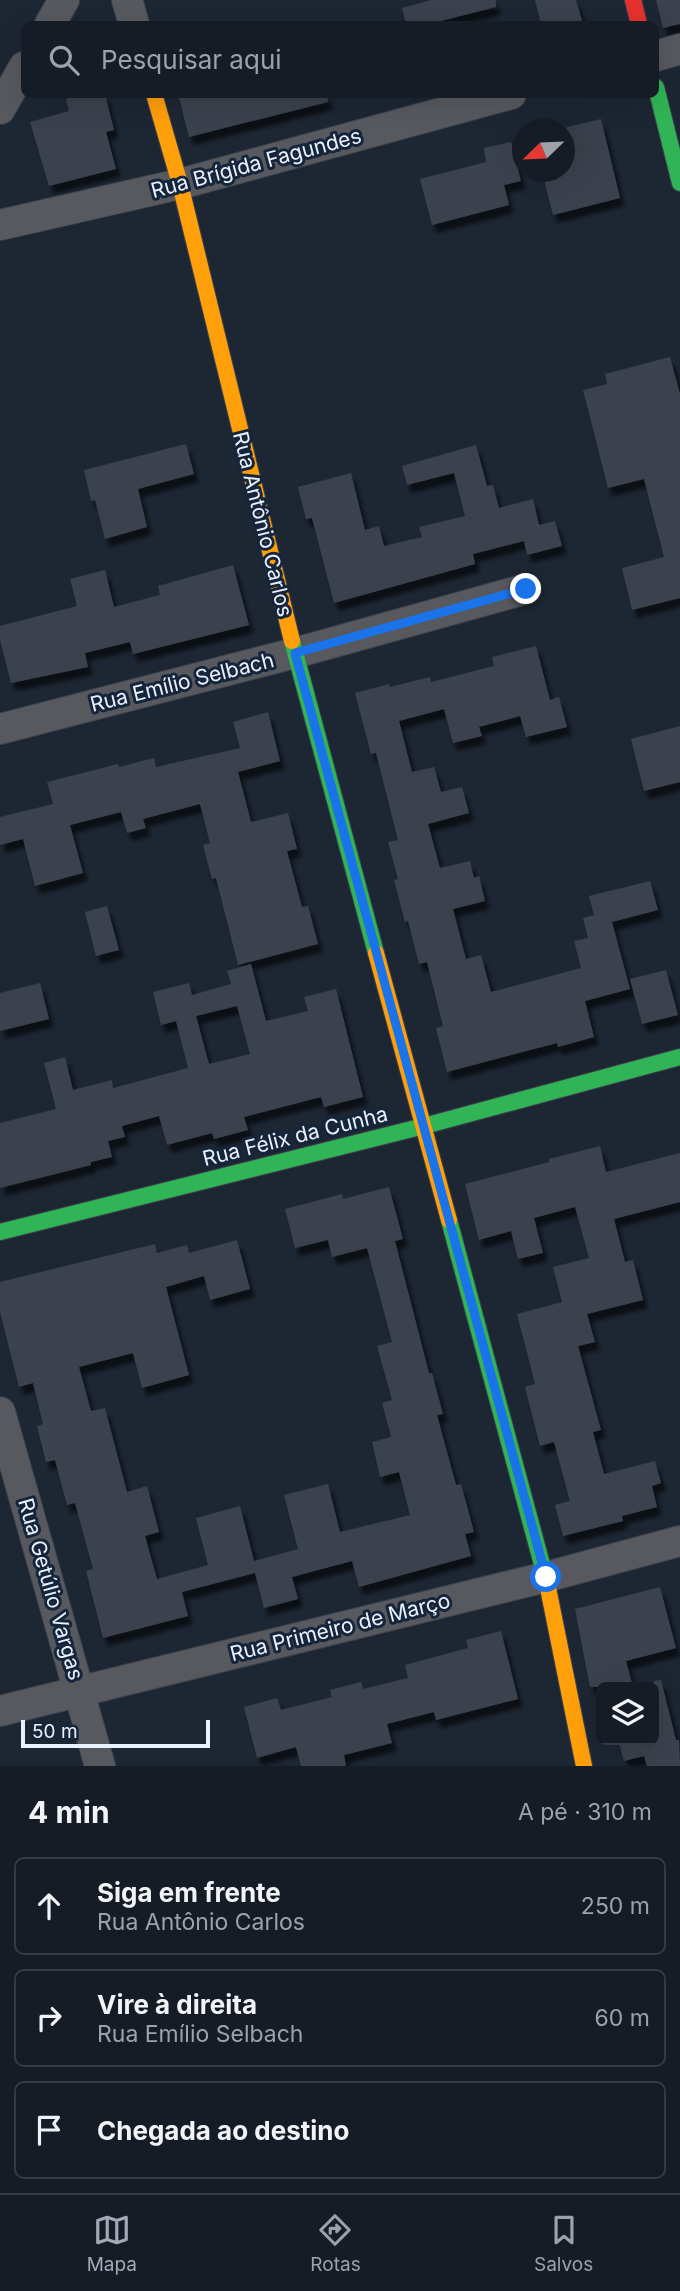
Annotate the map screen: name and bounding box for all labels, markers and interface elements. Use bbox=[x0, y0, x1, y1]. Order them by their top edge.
search box bbox=[21, 21, 659, 98]
icon: search bbox=[45, 41, 83, 79]
text: Pesquisar aqui bbox=[101, 44, 282, 75]
north arrow bbox=[512, 119, 575, 182]
street label: Rua Brígida Fagundes bbox=[148, 123, 364, 203]
street label: Rua Antônio Carlos bbox=[228, 429, 298, 619]
route end bbox=[510, 573, 541, 604]
street label: Rua Emílio Selbach bbox=[88, 647, 276, 717]
street label: Rua Félix da Cunha bbox=[200, 1101, 390, 1171]
street label: Rua Getúlio Vargas bbox=[13, 1495, 89, 1683]
route start bbox=[530, 1561, 561, 1592]
street label: Rua Primeiro de Março bbox=[227, 1588, 453, 1666]
map controls bbox=[596, 1682, 659, 1745]
button: layers bbox=[596, 1682, 659, 1745]
scale bar bbox=[21, 1717, 210, 1749]
text: 50 m bbox=[32, 1720, 78, 1743]
text: 4 min bbox=[28, 1794, 110, 1830]
text: A pé · 310 m bbox=[518, 1798, 652, 1826]
text: Siga em frente bbox=[97, 1877, 281, 1908]
icon: ahead bbox=[30, 1887, 68, 1925]
text: 250 m bbox=[581, 1892, 650, 1920]
text: Rua Antônio Carlos bbox=[97, 1908, 305, 1936]
text: Vire à direita bbox=[97, 1989, 257, 2020]
icon: right bbox=[30, 1999, 68, 2037]
text: 60 m bbox=[595, 2004, 650, 2032]
text: Rua Emílio Selbach bbox=[97, 2020, 303, 2048]
icon: arrive bbox=[30, 2111, 68, 2149]
text: Chegada ao destino bbox=[97, 2115, 349, 2146]
tab: Mapa bbox=[87, 2211, 137, 2276]
tab: Rotas bbox=[310, 2211, 361, 2276]
tab: Salvos bbox=[534, 2211, 593, 2276]

